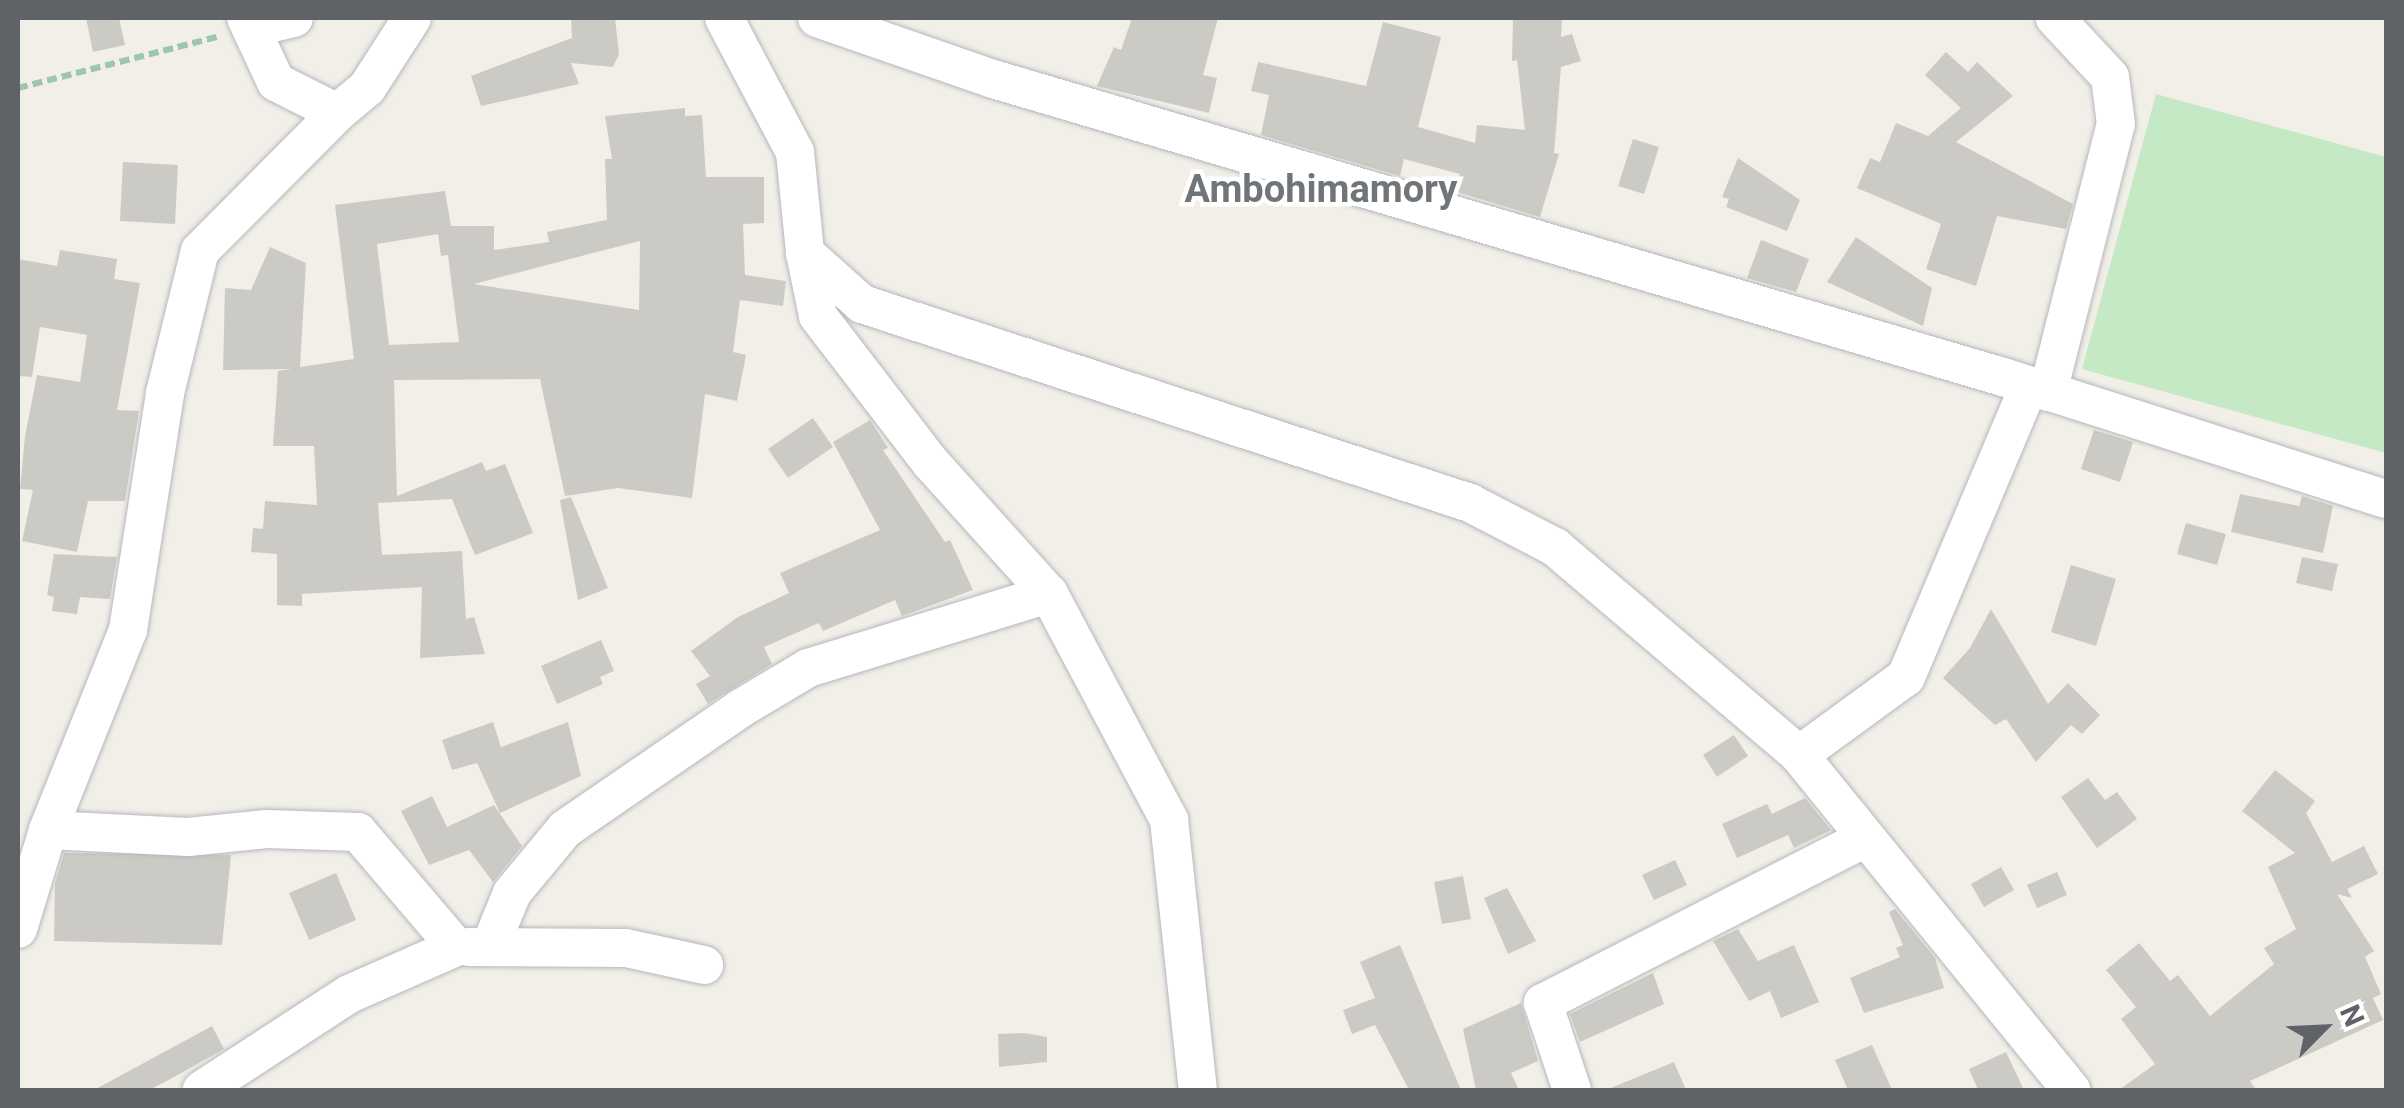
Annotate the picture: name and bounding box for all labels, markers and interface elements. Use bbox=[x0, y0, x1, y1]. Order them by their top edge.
district label: Ambohimamory bbox=[1184, 167, 1458, 213]
north arrow bbox=[2274, 978, 2374, 1078]
text: N bbox=[2333, 1000, 2371, 1031]

